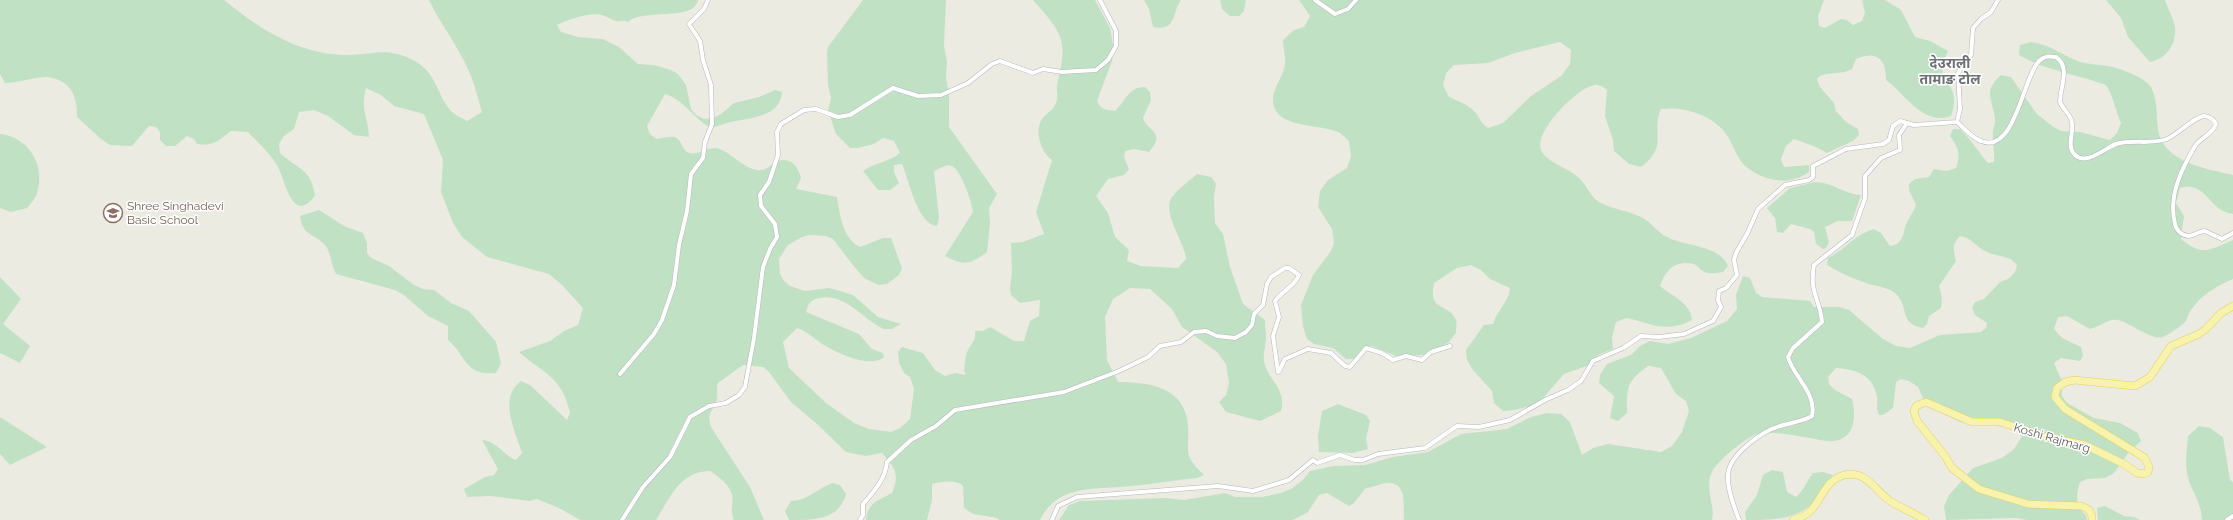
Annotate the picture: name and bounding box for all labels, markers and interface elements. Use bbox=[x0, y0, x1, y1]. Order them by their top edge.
district label: देउराली तामाङ टोल bbox=[1920, 54, 1981, 87]
place label: Shree Singhadevi Basic School bbox=[127, 199, 224, 227]
school or university icon: Shree Singhadevi Basic School bbox=[102, 202, 124, 224]
street label: Koshi Rajmarg bbox=[2012, 420, 2092, 456]

